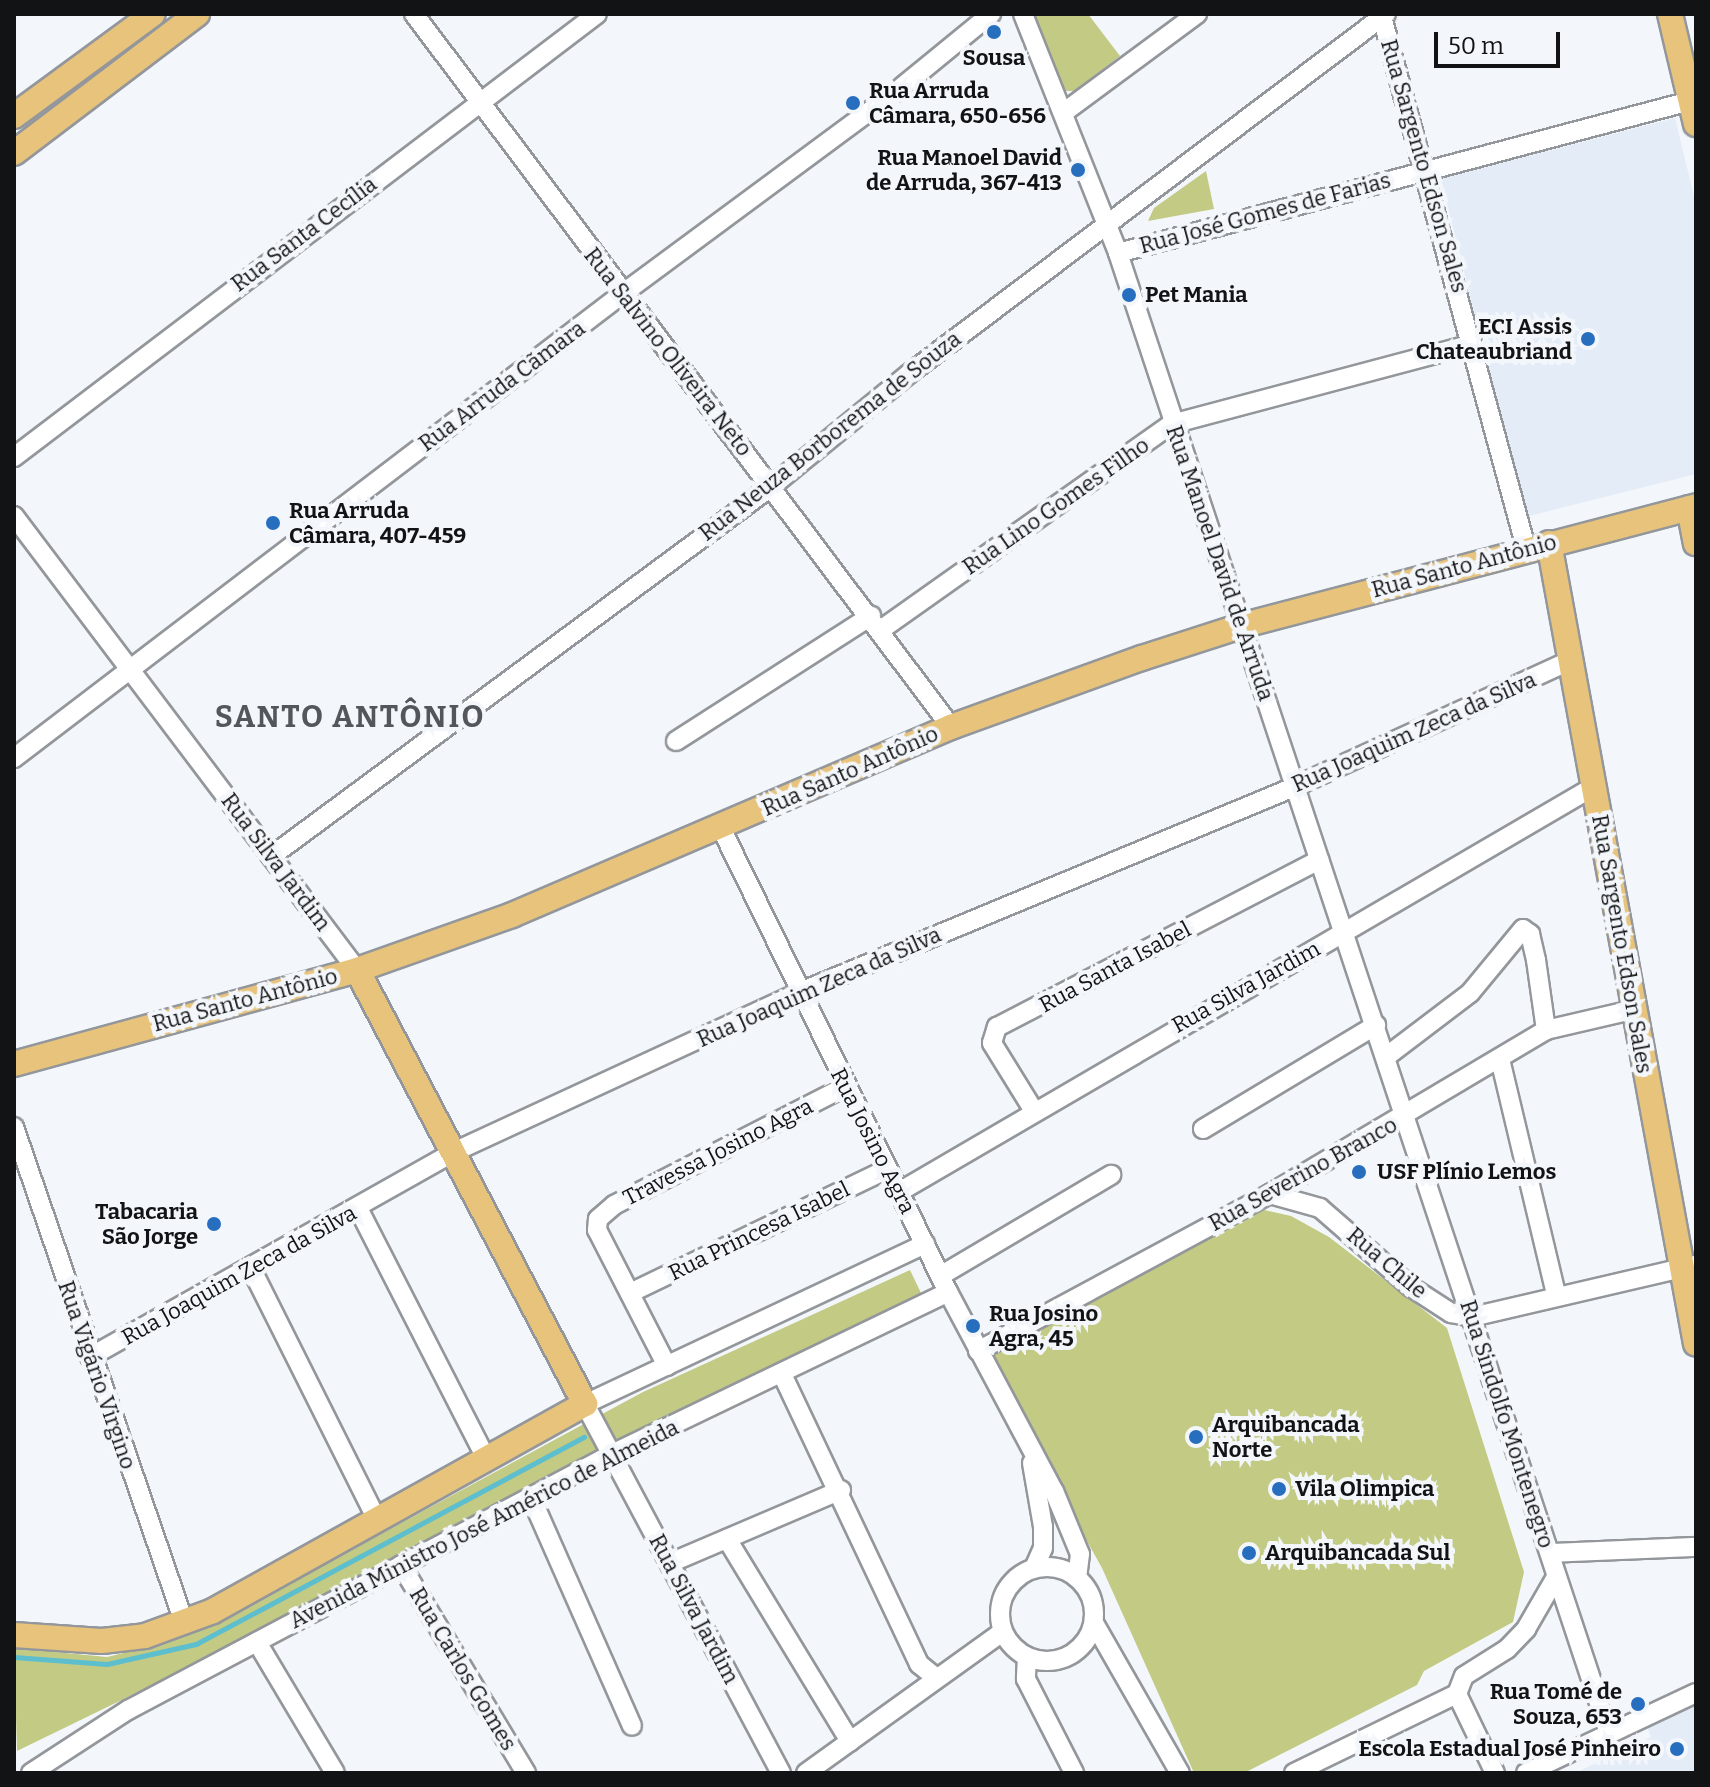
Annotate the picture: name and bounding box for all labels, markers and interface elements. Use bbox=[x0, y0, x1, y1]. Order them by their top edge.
scale bar bbox=[1438, 16, 1564, 66]
marker: Sousa bbox=[985, 23, 1003, 41]
text: 50 m bbox=[1448, 32, 1504, 60]
street label: Rua Sargento Edson Sales bbox=[1375, 36, 1473, 296]
place label: Sousa bbox=[963, 45, 1025, 71]
place label: Rua Arruda Câmara, 650-656 bbox=[869, 77, 1046, 128]
marker: Rua Arruda Câmara, 650-656 bbox=[844, 94, 862, 112]
place label: Rua Manoel David de Arruda, 367-413 bbox=[866, 144, 1062, 196]
marker: Rua Manoel David de Arruda, 367-413 bbox=[1069, 161, 1087, 179]
street label: Rua José Gomes de Farias bbox=[1136, 167, 1394, 259]
street label: Rua Santa Cecília bbox=[226, 171, 382, 297]
street label: Rua Salvino Oliveira Neto bbox=[578, 243, 758, 461]
place label: Pet Mania bbox=[1145, 282, 1248, 308]
marker: Pet Mania bbox=[1120, 286, 1138, 304]
place label: ECI Assis Chateaubriand bbox=[1416, 313, 1572, 364]
street label: Rua Arruda Cãmara bbox=[414, 315, 590, 457]
street label: Rua Neuza Borborema de Souza bbox=[694, 326, 966, 546]
marker: ECI Assis Chateaubriand bbox=[1579, 330, 1597, 348]
street label: Rua Manoel David de Arruda bbox=[1160, 422, 1280, 704]
street label: Rua Lino Gomes Filho bbox=[958, 432, 1154, 580]
place label: Rua Arruda Câmara, 407-459 bbox=[289, 497, 466, 548]
marker: Rua Arruda Câmara, 407-459 bbox=[264, 514, 282, 532]
street label: Rua Santo Antônio bbox=[1369, 529, 1559, 603]
street label: Rua Joaquim Zeca da Silva bbox=[1288, 666, 1540, 798]
district label: SANTO ANTÔNIO bbox=[215, 699, 485, 735]
street label: Rua Santo Antônio bbox=[758, 720, 942, 822]
street label: Rua Silva Jardim bbox=[216, 788, 336, 936]
street label: Rua Sargento Edson Sales bbox=[1586, 813, 1658, 1075]
street label: Rua Santa Isabel bbox=[1035, 916, 1195, 1018]
street label: Rua Joaquim Zeca da Silva bbox=[693, 921, 945, 1053]
street label: Rua Silva Jardim bbox=[1167, 935, 1325, 1039]
street label: Rua Santo Antônio bbox=[150, 963, 340, 1037]
street label: Rua Josino Agra bbox=[825, 1064, 921, 1218]
street label: Travessa Josino Agra bbox=[619, 1093, 817, 1211]
street label: Rua Severino Branco bbox=[1204, 1111, 1402, 1237]
place label: USF Plínio Lemos bbox=[1377, 1159, 1556, 1185]
marker: USF Plínio Lemos bbox=[1348, 1161, 1370, 1183]
street label: Rua Princesa Isabel bbox=[664, 1176, 854, 1286]
place label: Tabacaria São Jorge bbox=[95, 1198, 198, 1250]
street label: Rua Joaquim Zeca da Silva bbox=[117, 1199, 361, 1351]
marker: Tabacaria São Jorge bbox=[205, 1215, 223, 1233]
street label: Rua Chile bbox=[1342, 1222, 1432, 1304]
street label: Rua Vigário Virgino bbox=[52, 1277, 142, 1473]
street label: Rua Sindolfo Montenegro bbox=[1454, 1297, 1560, 1551]
place label: Rua Josino Agra, 45 bbox=[989, 1300, 1098, 1352]
marker: Rua Josino Agra, 45 bbox=[964, 1317, 982, 1335]
place label: Arquibancada Norte bbox=[1212, 1411, 1360, 1462]
street label: Avenida Ministro José Américo de Almeida bbox=[285, 1414, 683, 1634]
marker: Arquibancada Norte bbox=[1187, 1428, 1205, 1446]
place label: Vila Olimpica bbox=[1295, 1476, 1434, 1502]
marker: Vila Olimpica bbox=[1270, 1480, 1288, 1498]
street label: Rua Silva Jardim bbox=[644, 1530, 744, 1688]
place label: Arquibancada Sul bbox=[1265, 1540, 1450, 1566]
marker: Arquibancada Sul bbox=[1240, 1544, 1258, 1562]
street label: Rua Carlos Gomes bbox=[404, 1583, 522, 1755]
place label: Rua Tomé de Souza, 653 bbox=[1490, 1678, 1622, 1730]
marker: Rua Tomé de Souza, 653 bbox=[1629, 1695, 1647, 1713]
place label: Escola Estadual José Pinheiro bbox=[1358, 1736, 1661, 1762]
marker: Escola Estadual José Pinheiro bbox=[1668, 1740, 1686, 1758]

